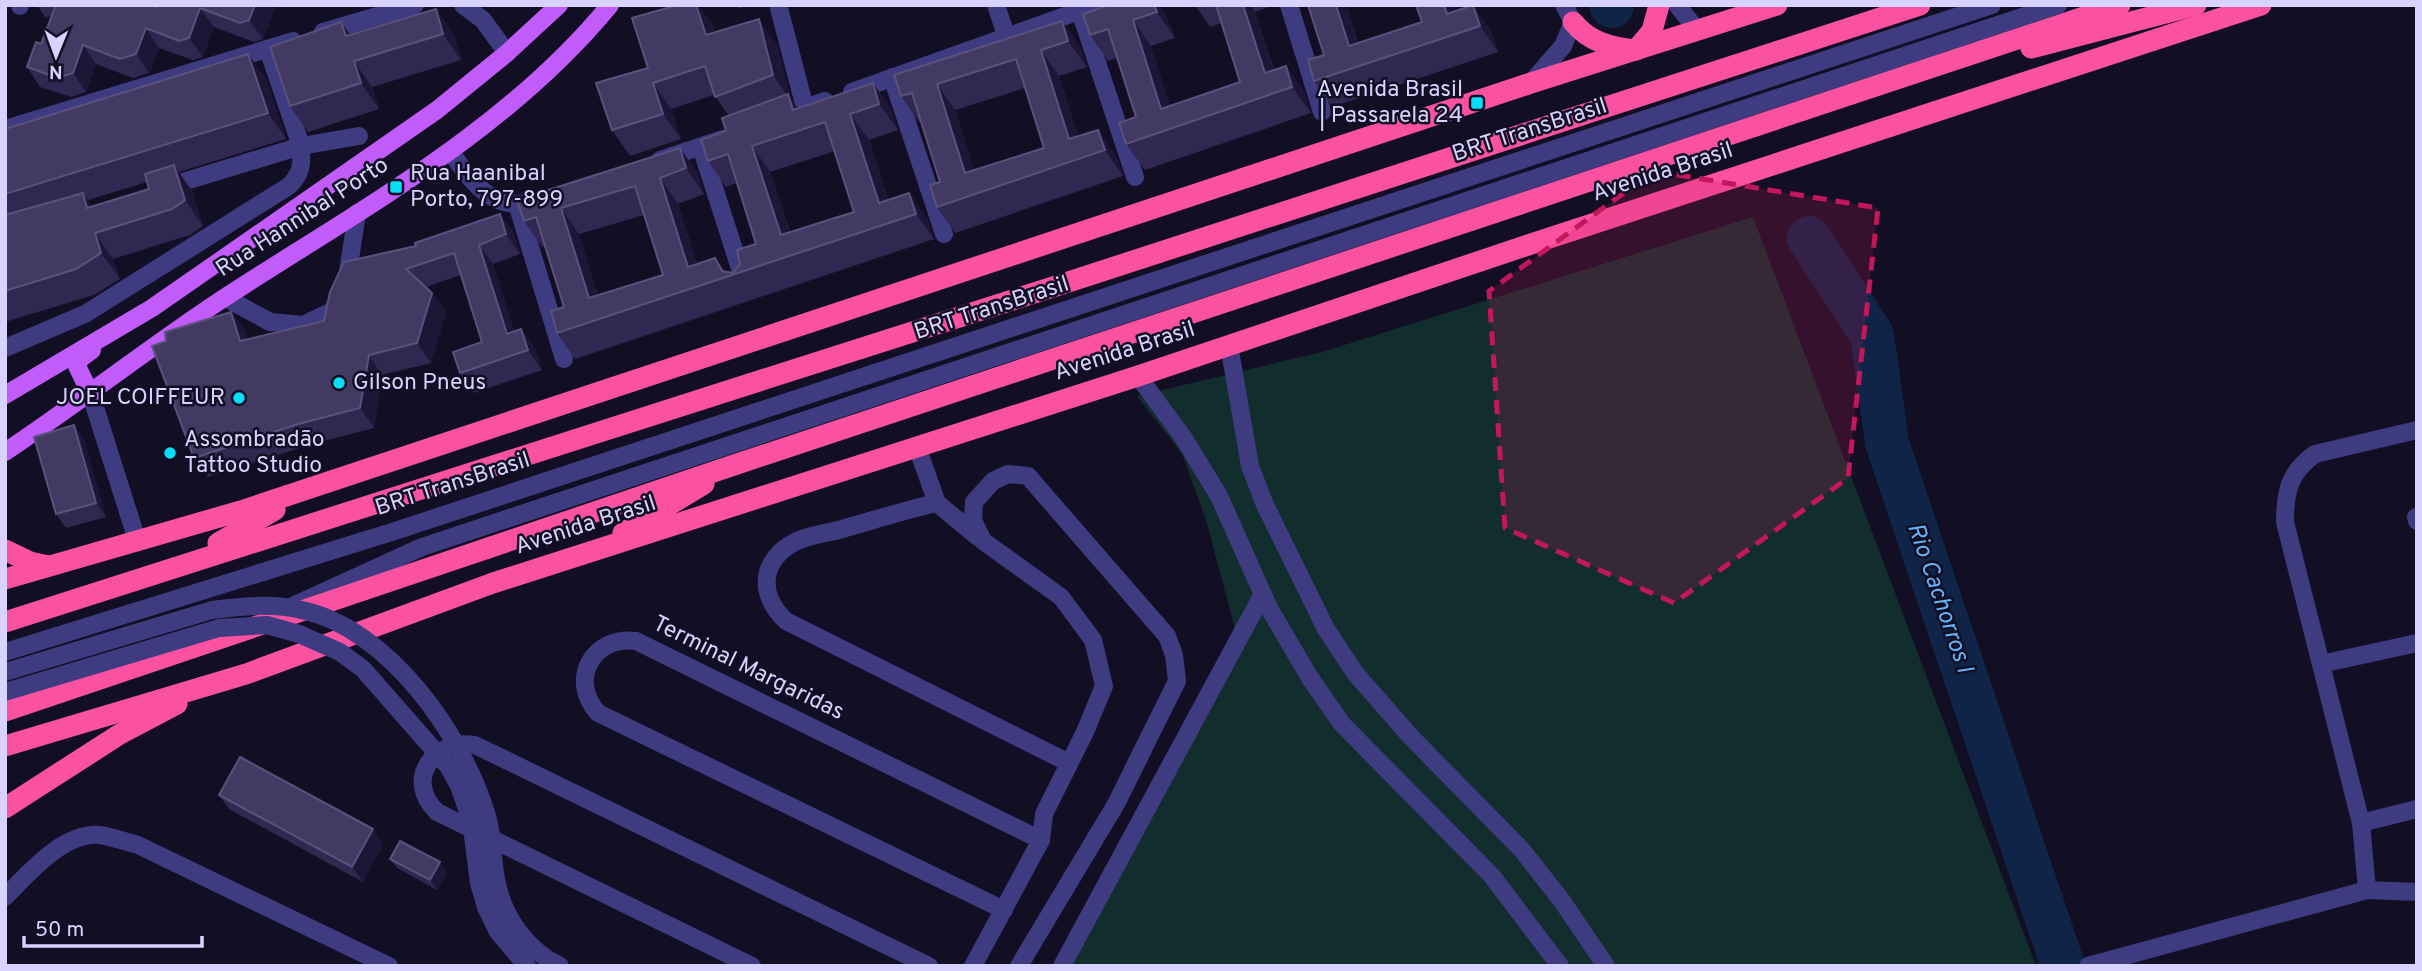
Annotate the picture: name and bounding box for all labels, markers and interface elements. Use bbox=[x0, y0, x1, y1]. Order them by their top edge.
north arrow bbox=[21, 21, 91, 91]
text: N bbox=[49, 59, 63, 83]
place label: Avenida Brasil | Passarela 24 bbox=[1317, 76, 1463, 131]
street label: BRT TransBrasil bbox=[1449, 92, 1611, 170]
marker: Avenida Brasil | Passarela 24 bbox=[1469, 95, 1485, 111]
street label: Avenida Brasil bbox=[1589, 137, 1737, 209]
street label: Rua Hannibal Porto bbox=[211, 151, 395, 285]
place label: Rua Haanibal Porto, 797-899 bbox=[410, 160, 563, 215]
marker: Rua Haanibal Porto, 797-899 bbox=[388, 179, 404, 195]
street label: BRT TransBrasil bbox=[911, 270, 1073, 348]
street label: Avenida Brasil bbox=[1051, 316, 1199, 388]
place label: Gilson Pneus bbox=[353, 369, 486, 398]
marker: Gilson Pneus bbox=[331, 375, 347, 391]
place label: JOEL COIFFEUR bbox=[56, 384, 225, 413]
marker: JOEL COIFFEUR bbox=[231, 390, 247, 406]
place label: Assombradão Tattoo Studio bbox=[184, 426, 325, 481]
marker: Assombradão Tattoo Studio bbox=[162, 445, 178, 461]
street label: BRT TransBrasil bbox=[372, 446, 534, 524]
street label: Avenida Brasil bbox=[512, 490, 660, 562]
water label: Rio Cachorros I bbox=[1899, 519, 1979, 678]
street label: Terminal Margaridas bbox=[648, 610, 848, 728]
scale bar bbox=[24, 904, 203, 948]
text: 50 m bbox=[35, 917, 84, 944]

